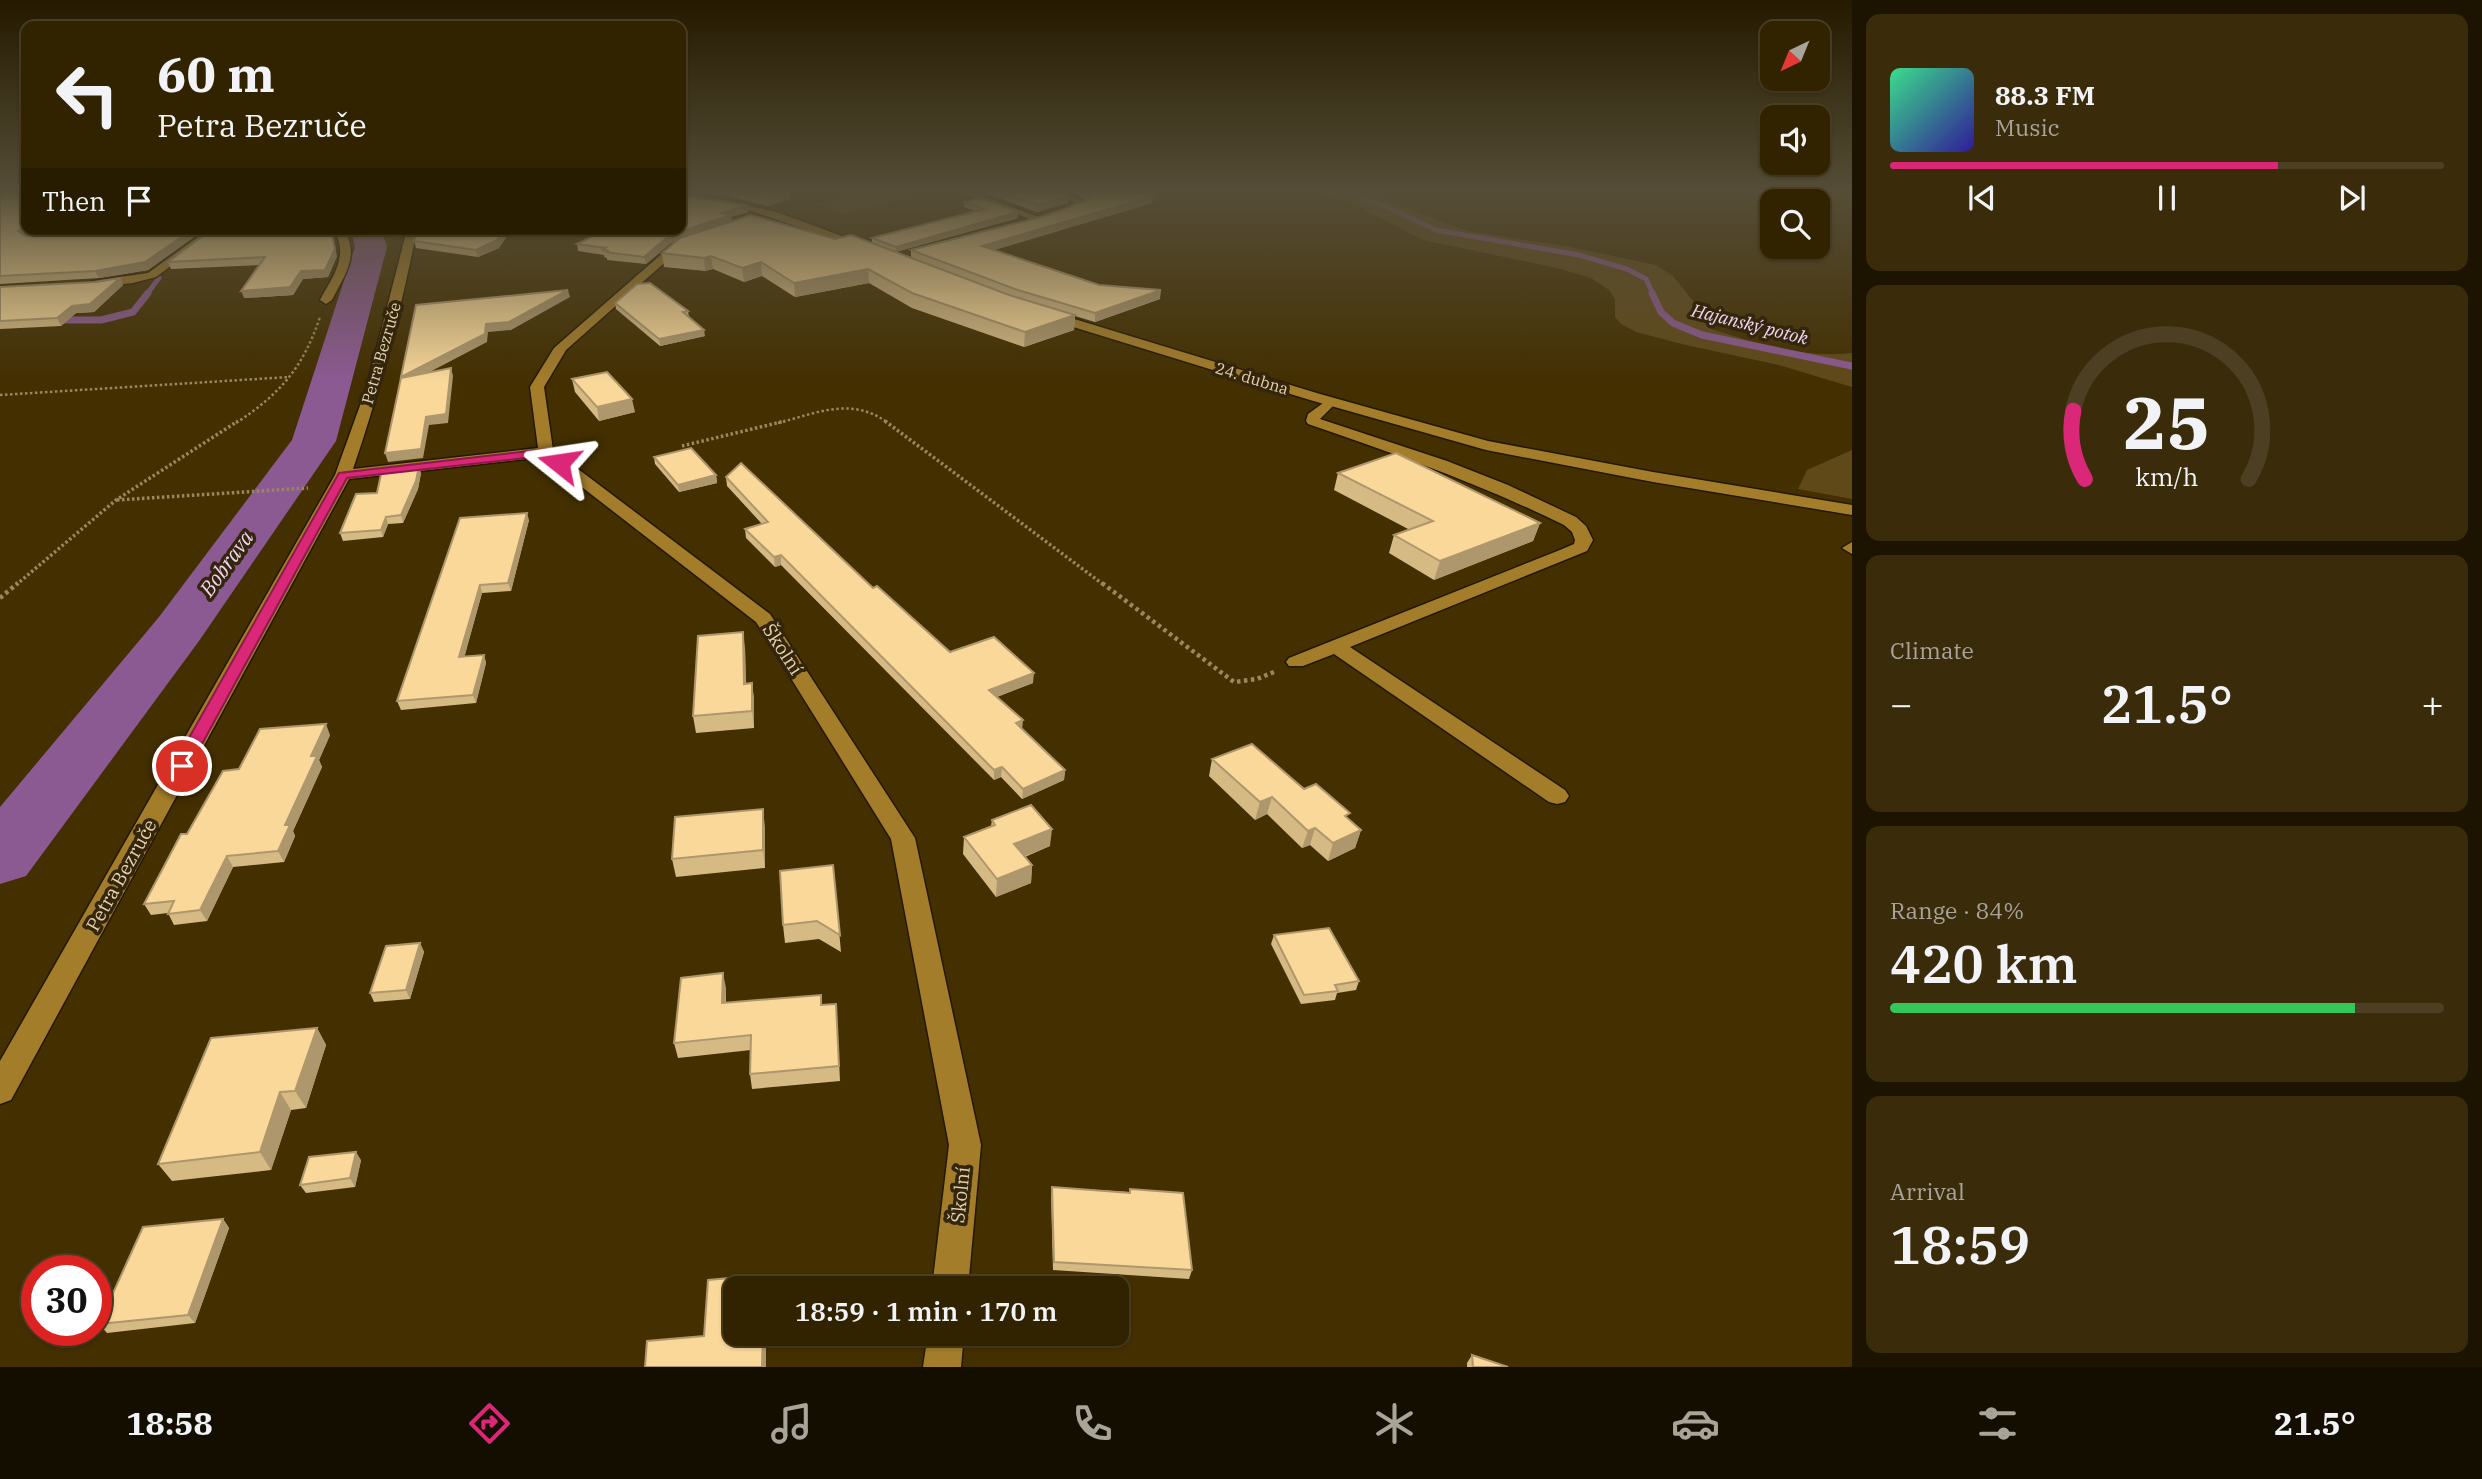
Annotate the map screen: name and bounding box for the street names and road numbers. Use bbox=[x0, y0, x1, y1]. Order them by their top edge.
street label: Petra Bezruče bbox=[357, 300, 405, 406]
street label: 24. dubna bbox=[1213, 357, 1291, 399]
street label: Školní bbox=[758, 619, 808, 679]
street label: Petra Bezruče bbox=[80, 815, 162, 935]
street label: Školní bbox=[945, 1166, 975, 1224]

